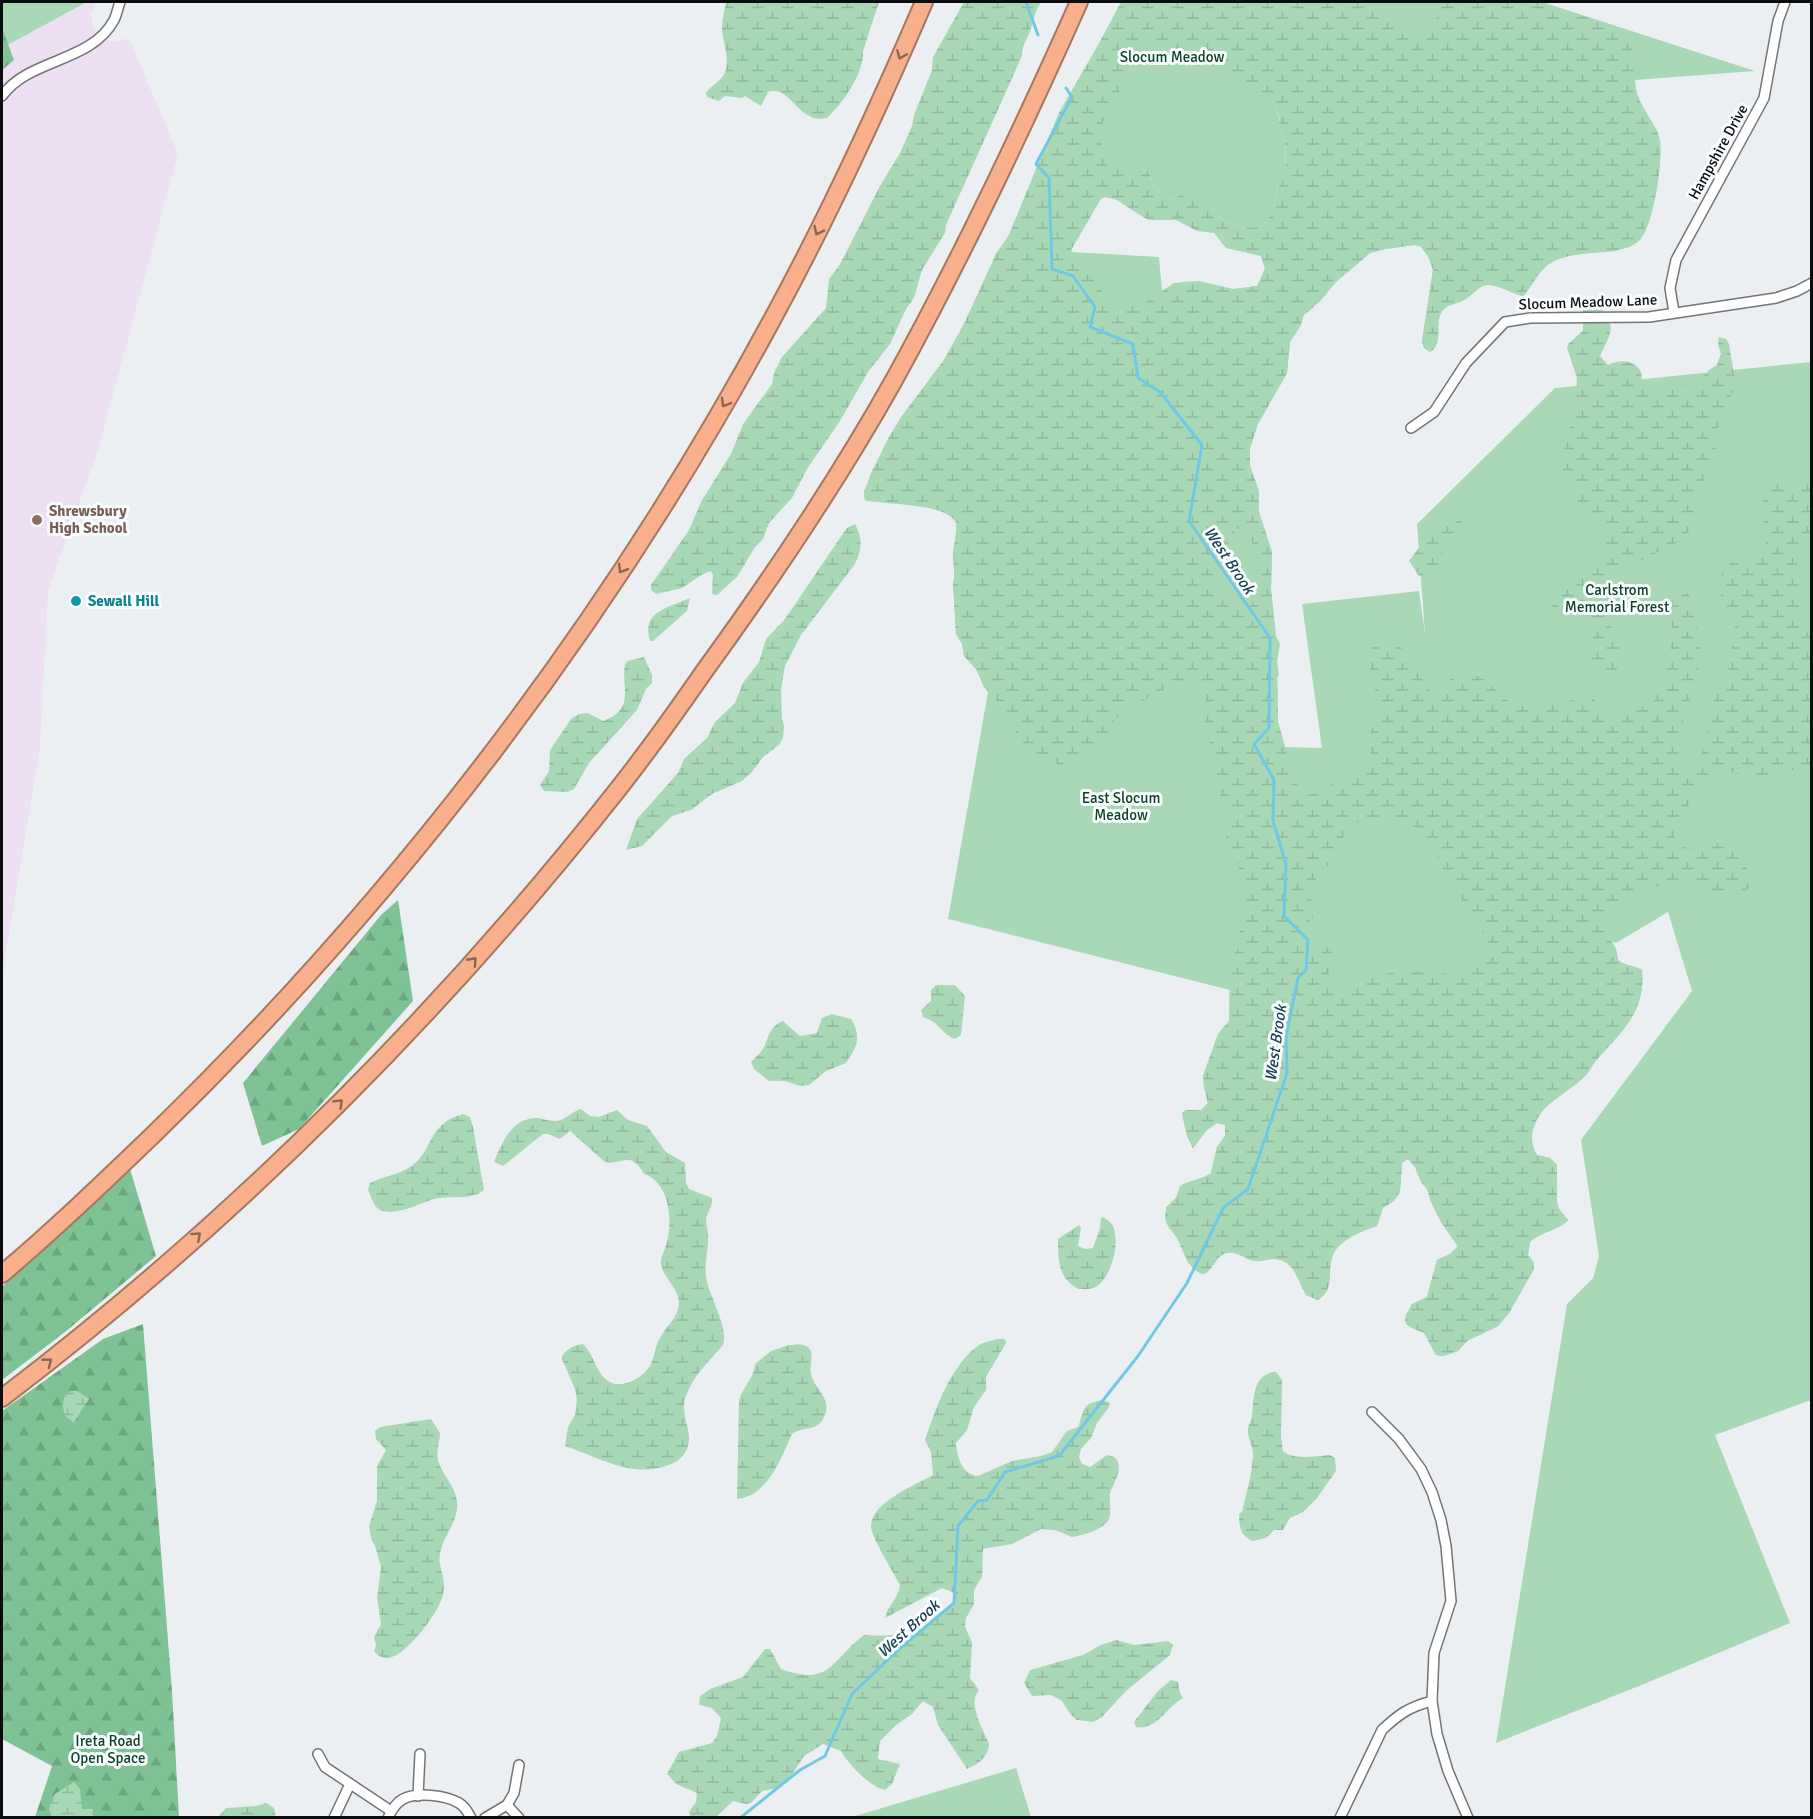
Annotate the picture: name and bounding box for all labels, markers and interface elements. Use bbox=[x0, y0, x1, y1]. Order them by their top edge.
park label: Slocum Meadow bbox=[1120, 48, 1224, 66]
one-way arrow bbox=[896, 49, 908, 60]
street label: Hampshire Drive bbox=[1684, 101, 1752, 203]
one-way arrow bbox=[813, 225, 825, 236]
street label: Slocum Meadow Lane bbox=[1518, 291, 1658, 313]
one-way arrow bbox=[720, 397, 732, 407]
place label: Shrewsbury High School bbox=[49, 502, 128, 537]
marker: Shrewsbury High School bbox=[30, 513, 44, 527]
water label: West Brook bbox=[1199, 523, 1260, 600]
one-way arrow bbox=[618, 563, 630, 573]
park label: Carlstrom Memorial Forest bbox=[1565, 581, 1669, 616]
place label: Sewall Hill bbox=[88, 592, 160, 610]
marker: Sewall Hill bbox=[69, 594, 83, 608]
park label: East Slocum Meadow bbox=[1082, 789, 1160, 824]
one-way arrow bbox=[466, 957, 477, 968]
water label: West Brook bbox=[1261, 1002, 1292, 1083]
one-way arrow bbox=[332, 1100, 343, 1111]
one-way arrow bbox=[190, 1232, 201, 1243]
one-way arrow bbox=[41, 1358, 52, 1369]
water label: West Brook bbox=[873, 1594, 945, 1662]
park label: Ireta Road Open Space bbox=[70, 1732, 146, 1767]

